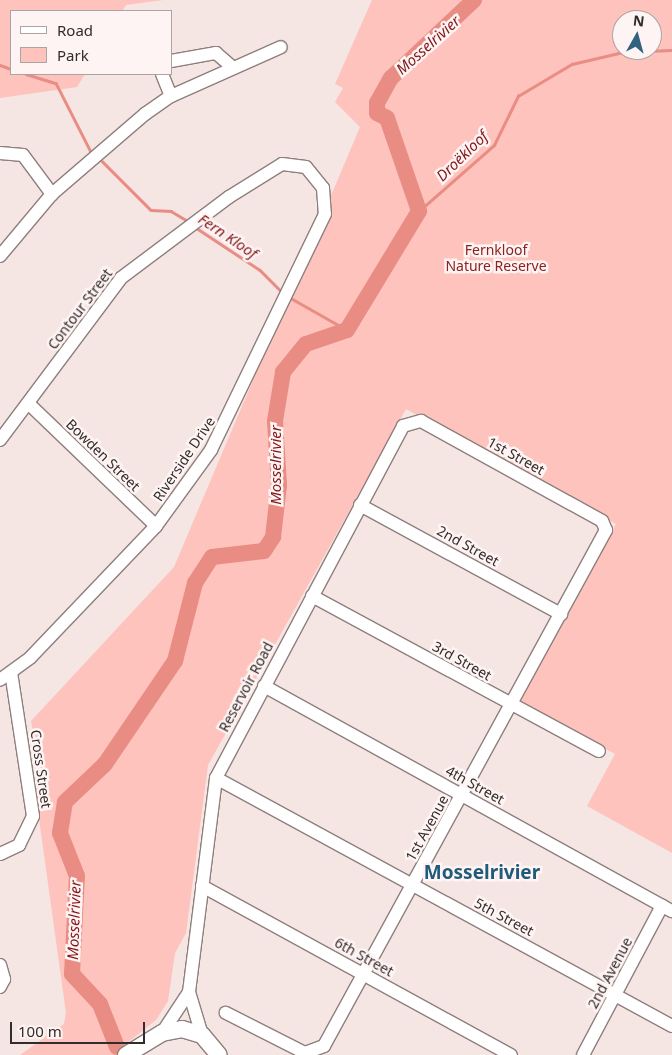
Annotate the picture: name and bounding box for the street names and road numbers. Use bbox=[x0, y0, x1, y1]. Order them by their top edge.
street label: Contour Street bbox=[44, 265, 116, 353]
street label: Riverside Drive bbox=[150, 414, 218, 504]
street label: Bowden Street bbox=[63, 416, 143, 494]
street label: 1st Street bbox=[485, 434, 547, 478]
street label: 2nd Street bbox=[434, 522, 502, 570]
street label: 3rd Street bbox=[430, 638, 494, 684]
street label: Reservoir Road bbox=[215, 639, 277, 735]
street label: Cross Street bbox=[27, 729, 55, 809]
street label: 4th Street bbox=[443, 762, 507, 808]
street label: 1st Avenue bbox=[402, 792, 452, 864]
street label: 5th Street bbox=[472, 894, 536, 940]
street label: 6th Street bbox=[332, 934, 396, 980]
street label: 2nd Avenue bbox=[584, 935, 636, 1011]

